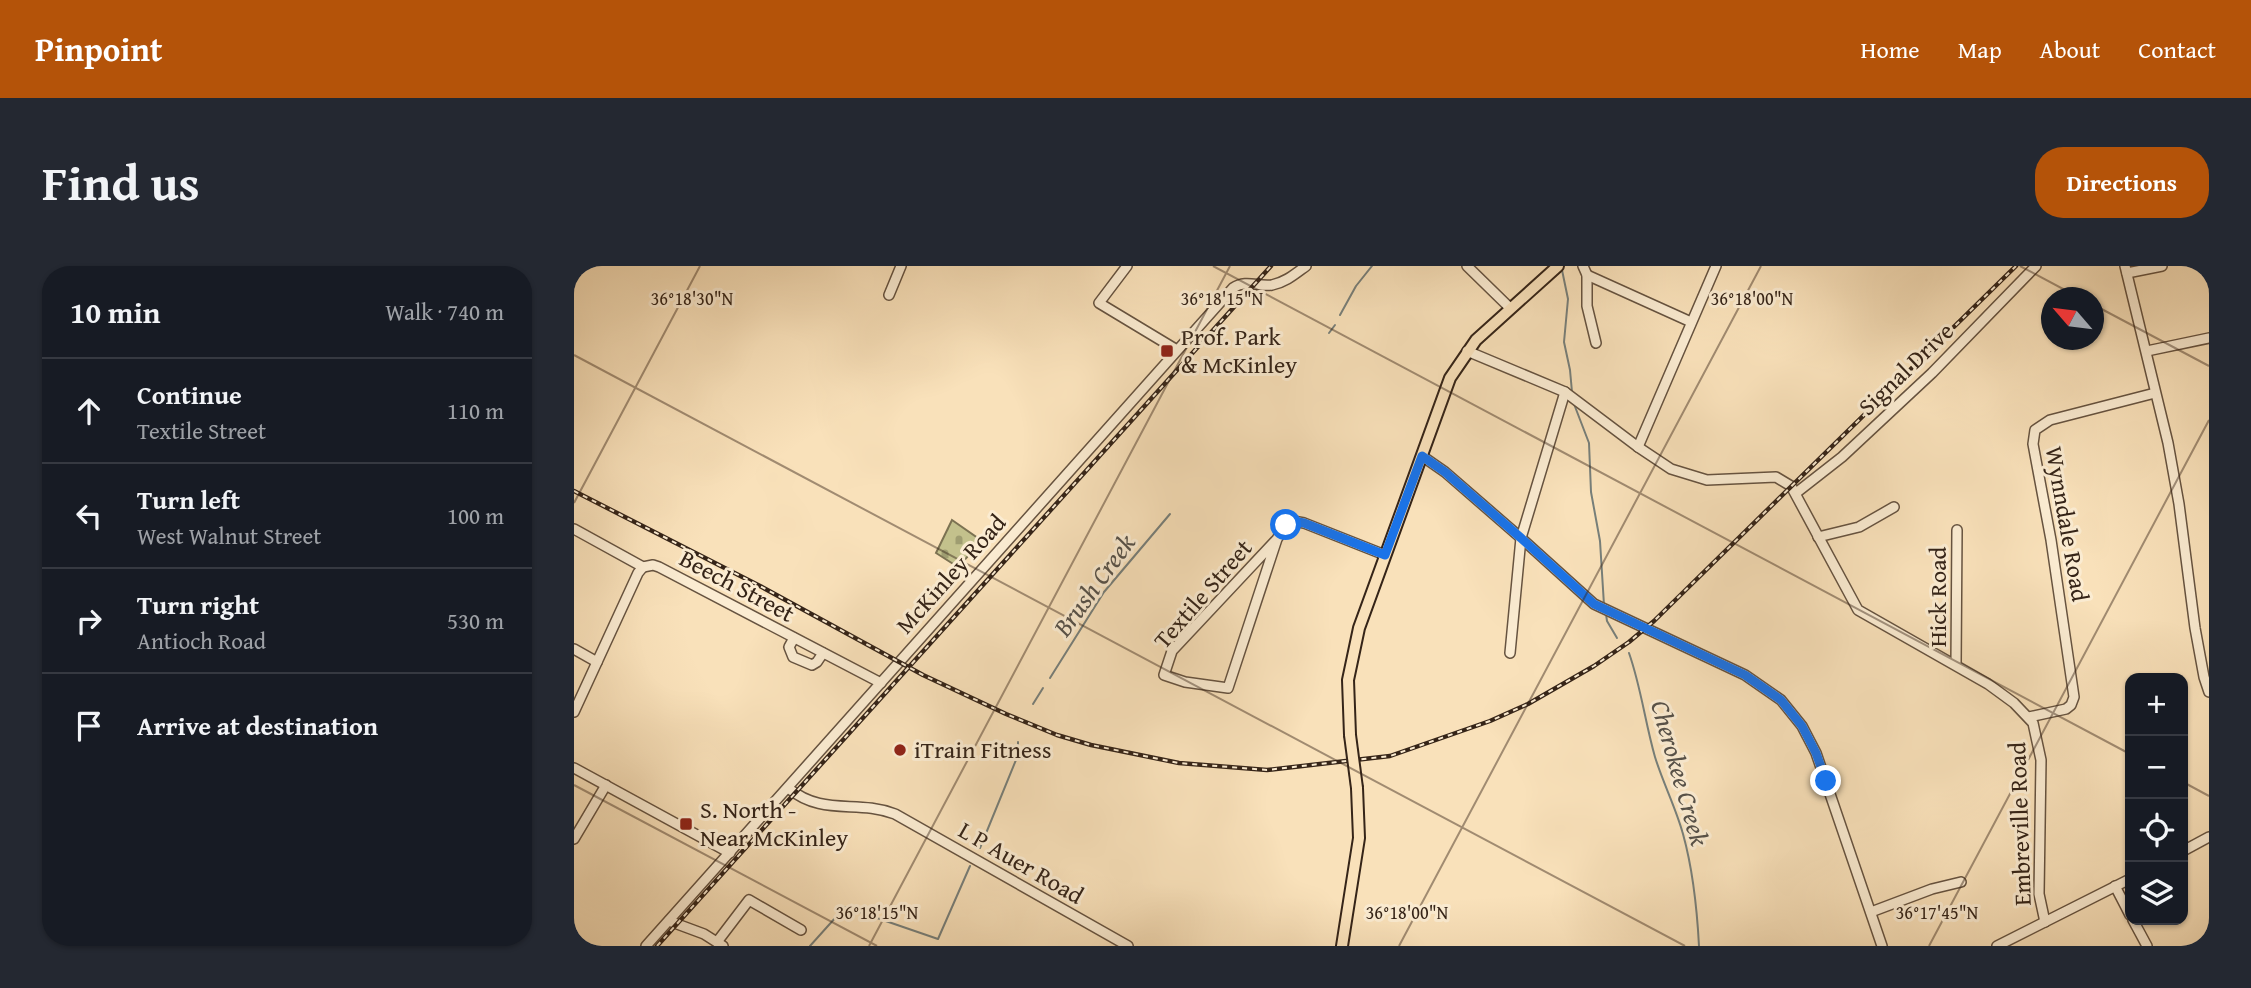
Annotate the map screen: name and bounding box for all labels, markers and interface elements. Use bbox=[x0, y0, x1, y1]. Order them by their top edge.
text: Pinpoint bbox=[35, 25, 162, 73]
text: Home bbox=[1861, 32, 1920, 67]
text: Map bbox=[1958, 32, 2002, 67]
text: About bbox=[2040, 32, 2100, 67]
text: Contact bbox=[2138, 32, 2216, 67]
text: Find us bbox=[42, 146, 200, 218]
button: Directions bbox=[2035, 147, 2209, 218]
text: 36°18'30"N bbox=[651, 285, 734, 312]
text: 36°18'15"N bbox=[1181, 285, 1264, 312]
text: 36°18'00"N bbox=[1711, 285, 1794, 312]
north arrow bbox=[2041, 287, 2104, 350]
text: 10 min bbox=[70, 290, 160, 334]
text: Walk · 740 m bbox=[385, 295, 504, 328]
street label: Signal Drive bbox=[1850, 314, 1961, 423]
place label: Prof. Park & McKinley bbox=[1181, 319, 1297, 382]
marker: Prof. Park & McKinley bbox=[1159, 343, 1175, 359]
text: Continue bbox=[137, 375, 242, 414]
icon: ahead bbox=[70, 392, 108, 430]
text: 110 m bbox=[447, 394, 504, 427]
text: Textile Street bbox=[137, 414, 266, 447]
street label: Wynndale Road bbox=[2037, 444, 2098, 604]
text: Turn left bbox=[137, 480, 240, 519]
icon: left bbox=[70, 497, 108, 535]
text: 100 m bbox=[447, 499, 504, 532]
street label: McKinley Road bbox=[887, 506, 1014, 641]
route start bbox=[1270, 509, 1301, 540]
text: West Walnut Street bbox=[137, 519, 321, 552]
water label: Brush Creek bbox=[1042, 525, 1144, 645]
street label: Textile Street bbox=[1145, 531, 1260, 656]
street label: Beech Street bbox=[673, 541, 801, 631]
street label: Hick Road bbox=[1920, 547, 1955, 647]
text: Turn right bbox=[137, 585, 259, 624]
icon: right bbox=[70, 602, 108, 640]
text: 530 m bbox=[447, 604, 504, 637]
text: Antioch Road bbox=[137, 624, 266, 657]
map controls bbox=[2125, 673, 2188, 925]
button: + bbox=[2125, 673, 2188, 736]
water label: Cherokee Creek bbox=[1641, 696, 1720, 850]
text: Arrive at destination bbox=[137, 706, 378, 745]
icon: arrive bbox=[70, 707, 108, 745]
place label: iTrain Fitness bbox=[914, 732, 1051, 767]
button: − bbox=[2125, 736, 2188, 799]
street label: Embreville Road bbox=[1999, 741, 2040, 907]
marker: iTrain Fitness bbox=[892, 742, 908, 758]
route end bbox=[1810, 765, 1841, 796]
place label: S. North - Near McKinley bbox=[700, 792, 848, 855]
button: locate bbox=[2125, 799, 2188, 862]
street label: L P Auer Road bbox=[952, 813, 1091, 913]
marker: S. North - Near McKinley bbox=[678, 816, 694, 832]
button: layers bbox=[2125, 862, 2188, 925]
text: 36°18'15"N bbox=[836, 899, 919, 926]
text: 36°18'00"N bbox=[1366, 899, 1449, 926]
text: 36°17'45"N bbox=[1896, 899, 1979, 926]

